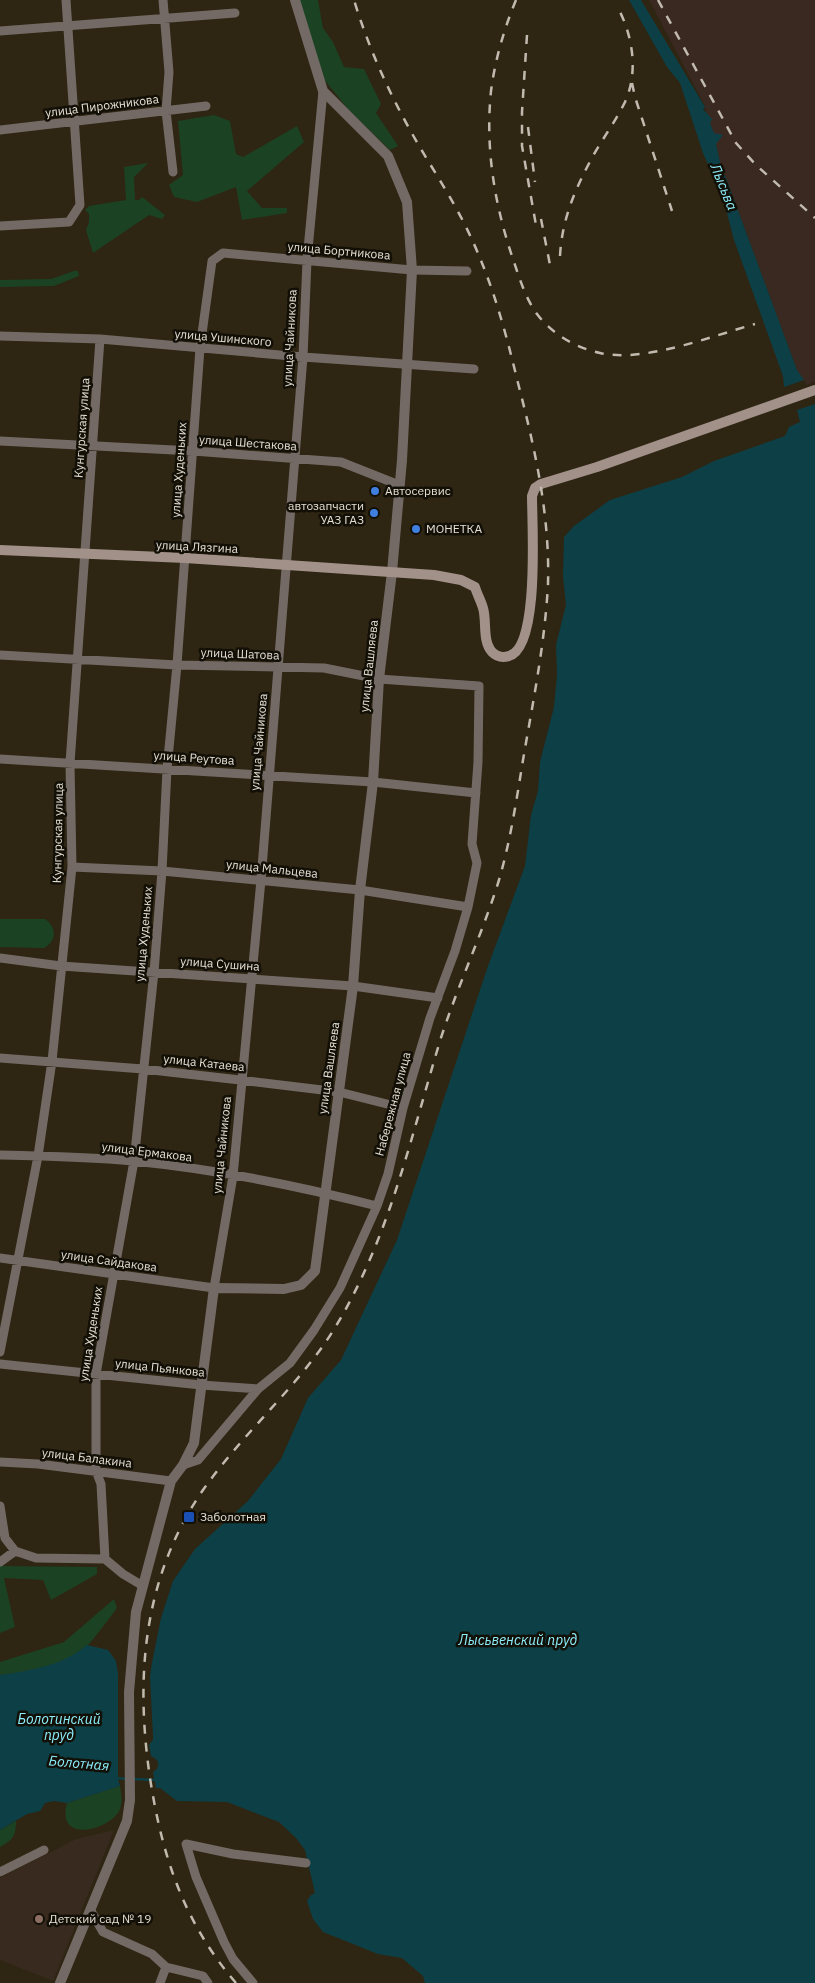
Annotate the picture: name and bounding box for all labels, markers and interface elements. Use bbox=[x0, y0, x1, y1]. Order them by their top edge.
street label: улица Пирожникова bbox=[44, 91, 160, 120]
water label: Лысьва bbox=[706, 160, 741, 213]
street label: улица Бортникова bbox=[287, 239, 392, 263]
street label: улица Чайникова bbox=[279, 288, 300, 387]
street label: улица Ушинского bbox=[174, 326, 272, 349]
street label: Кунгурская улица bbox=[71, 377, 93, 479]
street label: улица Худеньких bbox=[168, 422, 189, 518]
street label: улица Шестакова bbox=[198, 432, 298, 453]
place label: Автосервис bbox=[385, 483, 451, 498]
marker: Автосервис bbox=[369, 485, 381, 497]
place label: автозапчасти УАЗ ГАЗ bbox=[288, 498, 364, 527]
marker: автозапчасти УАЗ ГАЗ bbox=[368, 507, 380, 519]
place label: МОНЕТКА bbox=[426, 521, 483, 536]
marker: МОНЕТКА bbox=[410, 523, 422, 535]
street label: улица Лязгина bbox=[155, 537, 239, 556]
street label: улица Вашляева bbox=[356, 618, 381, 713]
street label: улица Шатова bbox=[200, 645, 280, 662]
street label: улица Чайникова bbox=[247, 692, 270, 791]
street label: улица Реутова bbox=[153, 747, 236, 768]
street label: Кунгурская улица bbox=[49, 782, 66, 883]
street label: улица Мальцева bbox=[225, 856, 319, 881]
street label: улица Худеньких bbox=[132, 886, 155, 982]
street label: улица Сушина bbox=[180, 953, 261, 974]
street label: улица Вашляева bbox=[315, 1020, 342, 1115]
street label: Набережная улица bbox=[371, 1050, 414, 1157]
street label: улица Катаева bbox=[163, 1051, 246, 1074]
street label: улица Чайникова bbox=[209, 1095, 234, 1194]
street label: улица Ермакова bbox=[101, 1139, 194, 1165]
street label: улица Сайдакова bbox=[60, 1246, 159, 1275]
street label: улица Худеньких bbox=[76, 1285, 105, 1382]
street label: улица Пьянкова bbox=[114, 1355, 206, 1380]
street label: улица Балакина bbox=[41, 1445, 133, 1471]
place label: Заболотная bbox=[200, 1509, 266, 1524]
marker: Заболотная bbox=[182, 1510, 196, 1524]
water label: Лысьвенский пруд bbox=[458, 1631, 578, 1649]
water label: Болотинский пруд bbox=[17, 1710, 101, 1744]
water label: Болотная bbox=[48, 1751, 110, 1775]
place label: Детский сад № 19 bbox=[49, 1911, 151, 1926]
marker: Детский сад № 19 bbox=[33, 1913, 45, 1925]

